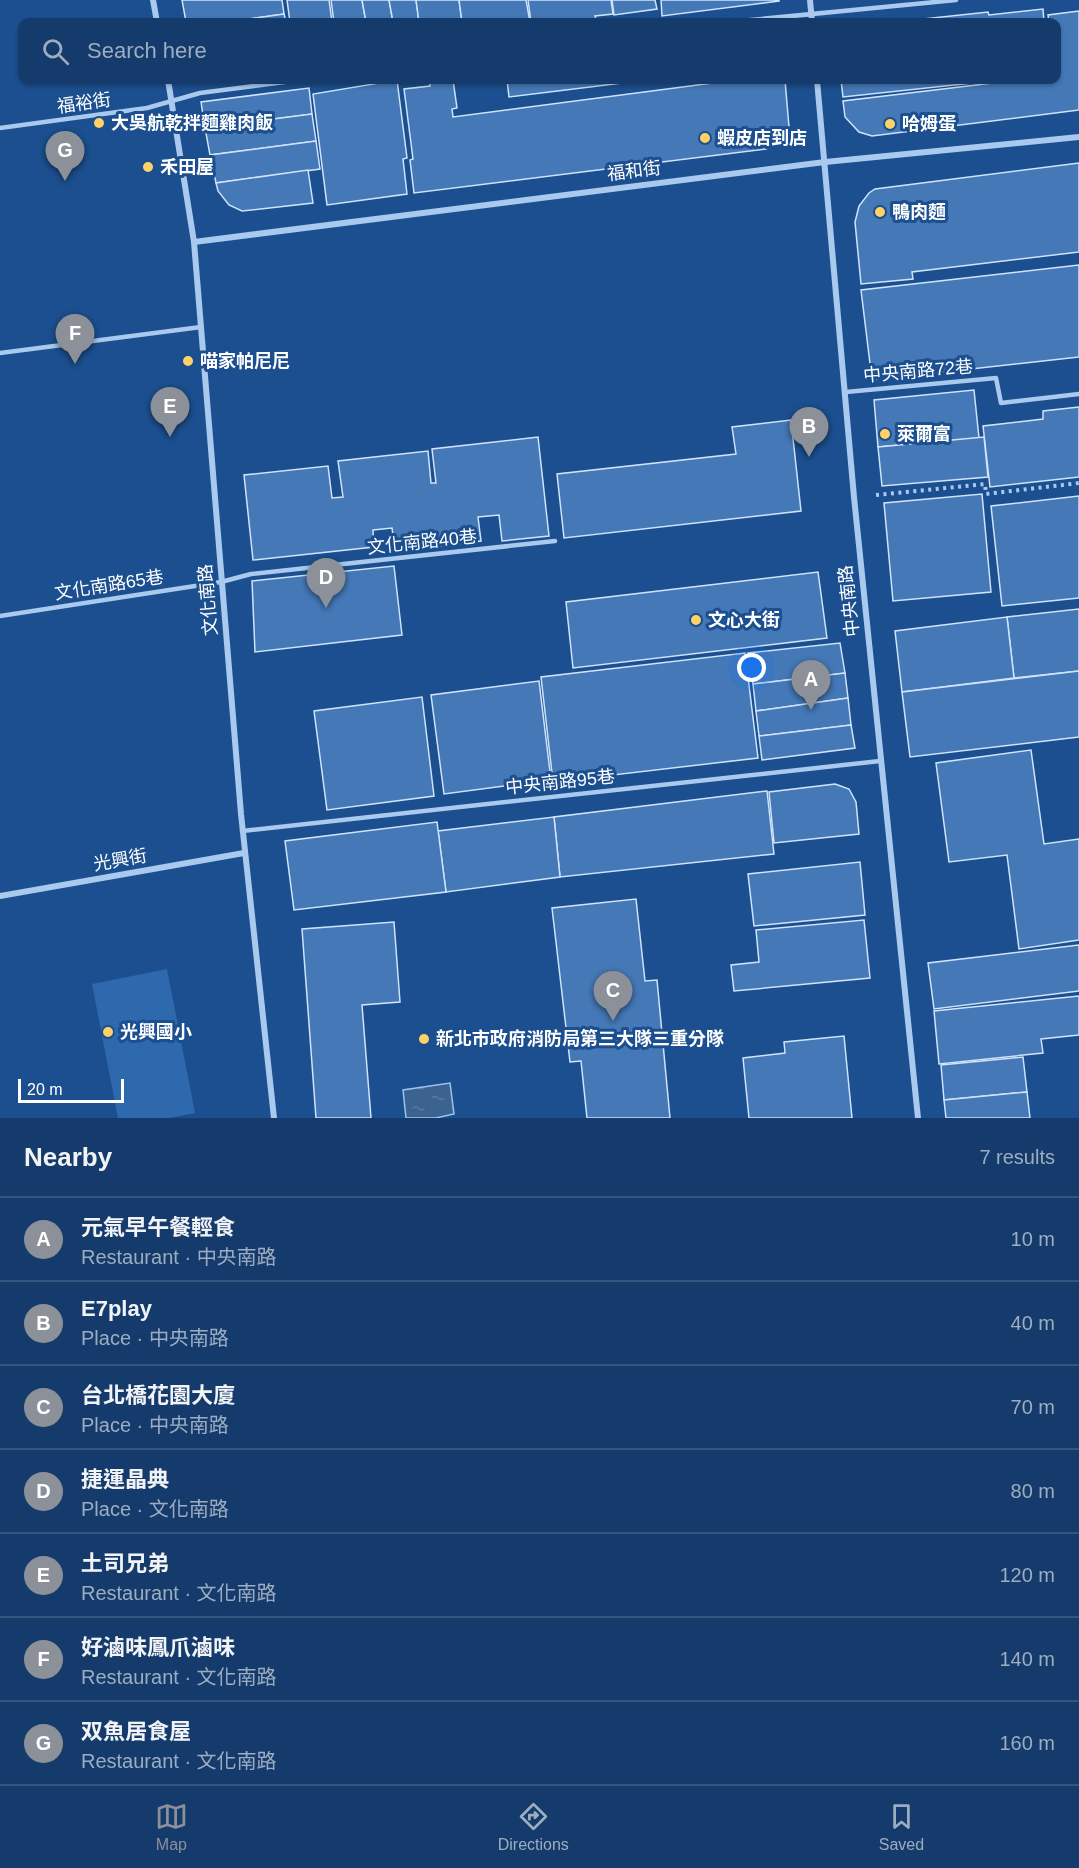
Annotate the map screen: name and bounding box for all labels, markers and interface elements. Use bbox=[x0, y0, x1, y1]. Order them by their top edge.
search box bbox=[18, 18, 1061, 84]
icon: search bbox=[39, 35, 72, 68]
text: Search here bbox=[87, 38, 207, 63]
street label: 福裕街 bbox=[56, 89, 112, 117]
place label: 大吳航乾拌麵雞肉飯 bbox=[111, 112, 273, 133]
place label: 哈姆蛋 bbox=[902, 114, 956, 134]
marker: 大吳航乾拌麵雞肉飯 bbox=[92, 116, 106, 130]
marker: 哈姆蛋 bbox=[883, 117, 897, 131]
place label: 蝦皮店到店 bbox=[717, 128, 807, 148]
marker: 蝦皮店到店 bbox=[698, 131, 712, 145]
pin: G bbox=[46, 132, 84, 181]
place label: 禾田屋 bbox=[160, 157, 214, 177]
street label: 福和街 bbox=[606, 158, 662, 184]
marker: 禾田屋 bbox=[141, 160, 155, 174]
place label: 鴨肉麵 bbox=[892, 202, 946, 222]
marker: 鴨肉麵 bbox=[873, 205, 887, 219]
pin: F bbox=[56, 314, 94, 364]
place label: 喵家帕尼尼 bbox=[200, 351, 290, 371]
marker: 喵家帕尼尼 bbox=[181, 354, 195, 368]
street label: 中央南路72巷 bbox=[862, 356, 974, 386]
pin: E bbox=[150, 388, 190, 437]
pin: B bbox=[790, 408, 828, 457]
place label: 萊爾富 bbox=[897, 424, 951, 444]
marker: 萊爾富 bbox=[878, 427, 892, 441]
street label: 文化南路40巷 bbox=[366, 526, 478, 558]
pin: D bbox=[306, 558, 346, 608]
street label: 文化南路 bbox=[195, 563, 221, 637]
street label: 中央南路 bbox=[835, 564, 863, 638]
street label: 文化南路65巷 bbox=[53, 567, 165, 603]
place label: 文心大街 bbox=[708, 610, 780, 630]
marker: 文心大街 bbox=[689, 613, 703, 627]
your location bbox=[737, 653, 766, 682]
pin: A bbox=[792, 660, 830, 710]
street label: 中央南路95巷 bbox=[504, 766, 616, 798]
street label: 光興街 bbox=[92, 845, 148, 875]
pin: C bbox=[594, 972, 632, 1021]
place label: 光興國小 bbox=[120, 1022, 192, 1042]
marker: 光興國小 bbox=[101, 1025, 115, 1039]
place label: 新北市政府消防局第三大隊三重分隊 bbox=[436, 1028, 724, 1049]
marker: 新北市政府消防局第三大隊三重分隊 bbox=[417, 1032, 431, 1046]
scale bar bbox=[18, 1076, 124, 1104]
text: 20 m bbox=[27, 1081, 63, 1098]
text: Nearby bbox=[24, 1142, 112, 1172]
text: 7 results bbox=[979, 1146, 1055, 1168]
text: 元氣早午餐輕食 bbox=[81, 1215, 235, 1240]
text: A bbox=[36, 1228, 51, 1250]
text: 10 m bbox=[1011, 1228, 1055, 1250]
text: Restaurant · 中央南路 bbox=[81, 1246, 277, 1268]
text: E7play bbox=[81, 1296, 152, 1321]
text: B bbox=[36, 1312, 51, 1334]
text: 40 m bbox=[1011, 1312, 1055, 1334]
text: Place · 中央南路 bbox=[81, 1327, 229, 1349]
text: 台北橋花園大廈 bbox=[81, 1383, 235, 1408]
text: C bbox=[36, 1396, 51, 1418]
text: 70 m bbox=[1011, 1396, 1055, 1418]
text: Place · 中央南路 bbox=[81, 1414, 229, 1436]
text: 捷運晶典 bbox=[81, 1467, 169, 1492]
text: D bbox=[36, 1480, 51, 1502]
text: 80 m bbox=[1011, 1480, 1055, 1502]
text: Place · 文化南路 bbox=[81, 1498, 229, 1520]
text: 土司兄弟 bbox=[81, 1551, 169, 1576]
text: E bbox=[37, 1564, 50, 1586]
text: 120 m bbox=[999, 1564, 1055, 1586]
text: Restaurant · 文化南路 bbox=[81, 1582, 277, 1604]
text: 好滷味鳳爪滷味 bbox=[81, 1635, 235, 1660]
text: F bbox=[37, 1648, 50, 1670]
text: 140 m bbox=[999, 1648, 1055, 1670]
text: Restaurant · 文化南路 bbox=[81, 1666, 277, 1688]
text: 双魚居食屋 bbox=[81, 1719, 191, 1744]
text: G bbox=[36, 1732, 51, 1754]
text: 160 m bbox=[999, 1732, 1055, 1754]
text: Restaurant · 文化南路 bbox=[81, 1750, 277, 1772]
tab: Map bbox=[155, 1800, 188, 1854]
tab: Directions bbox=[498, 1800, 569, 1854]
tab: Saved bbox=[879, 1800, 924, 1854]

